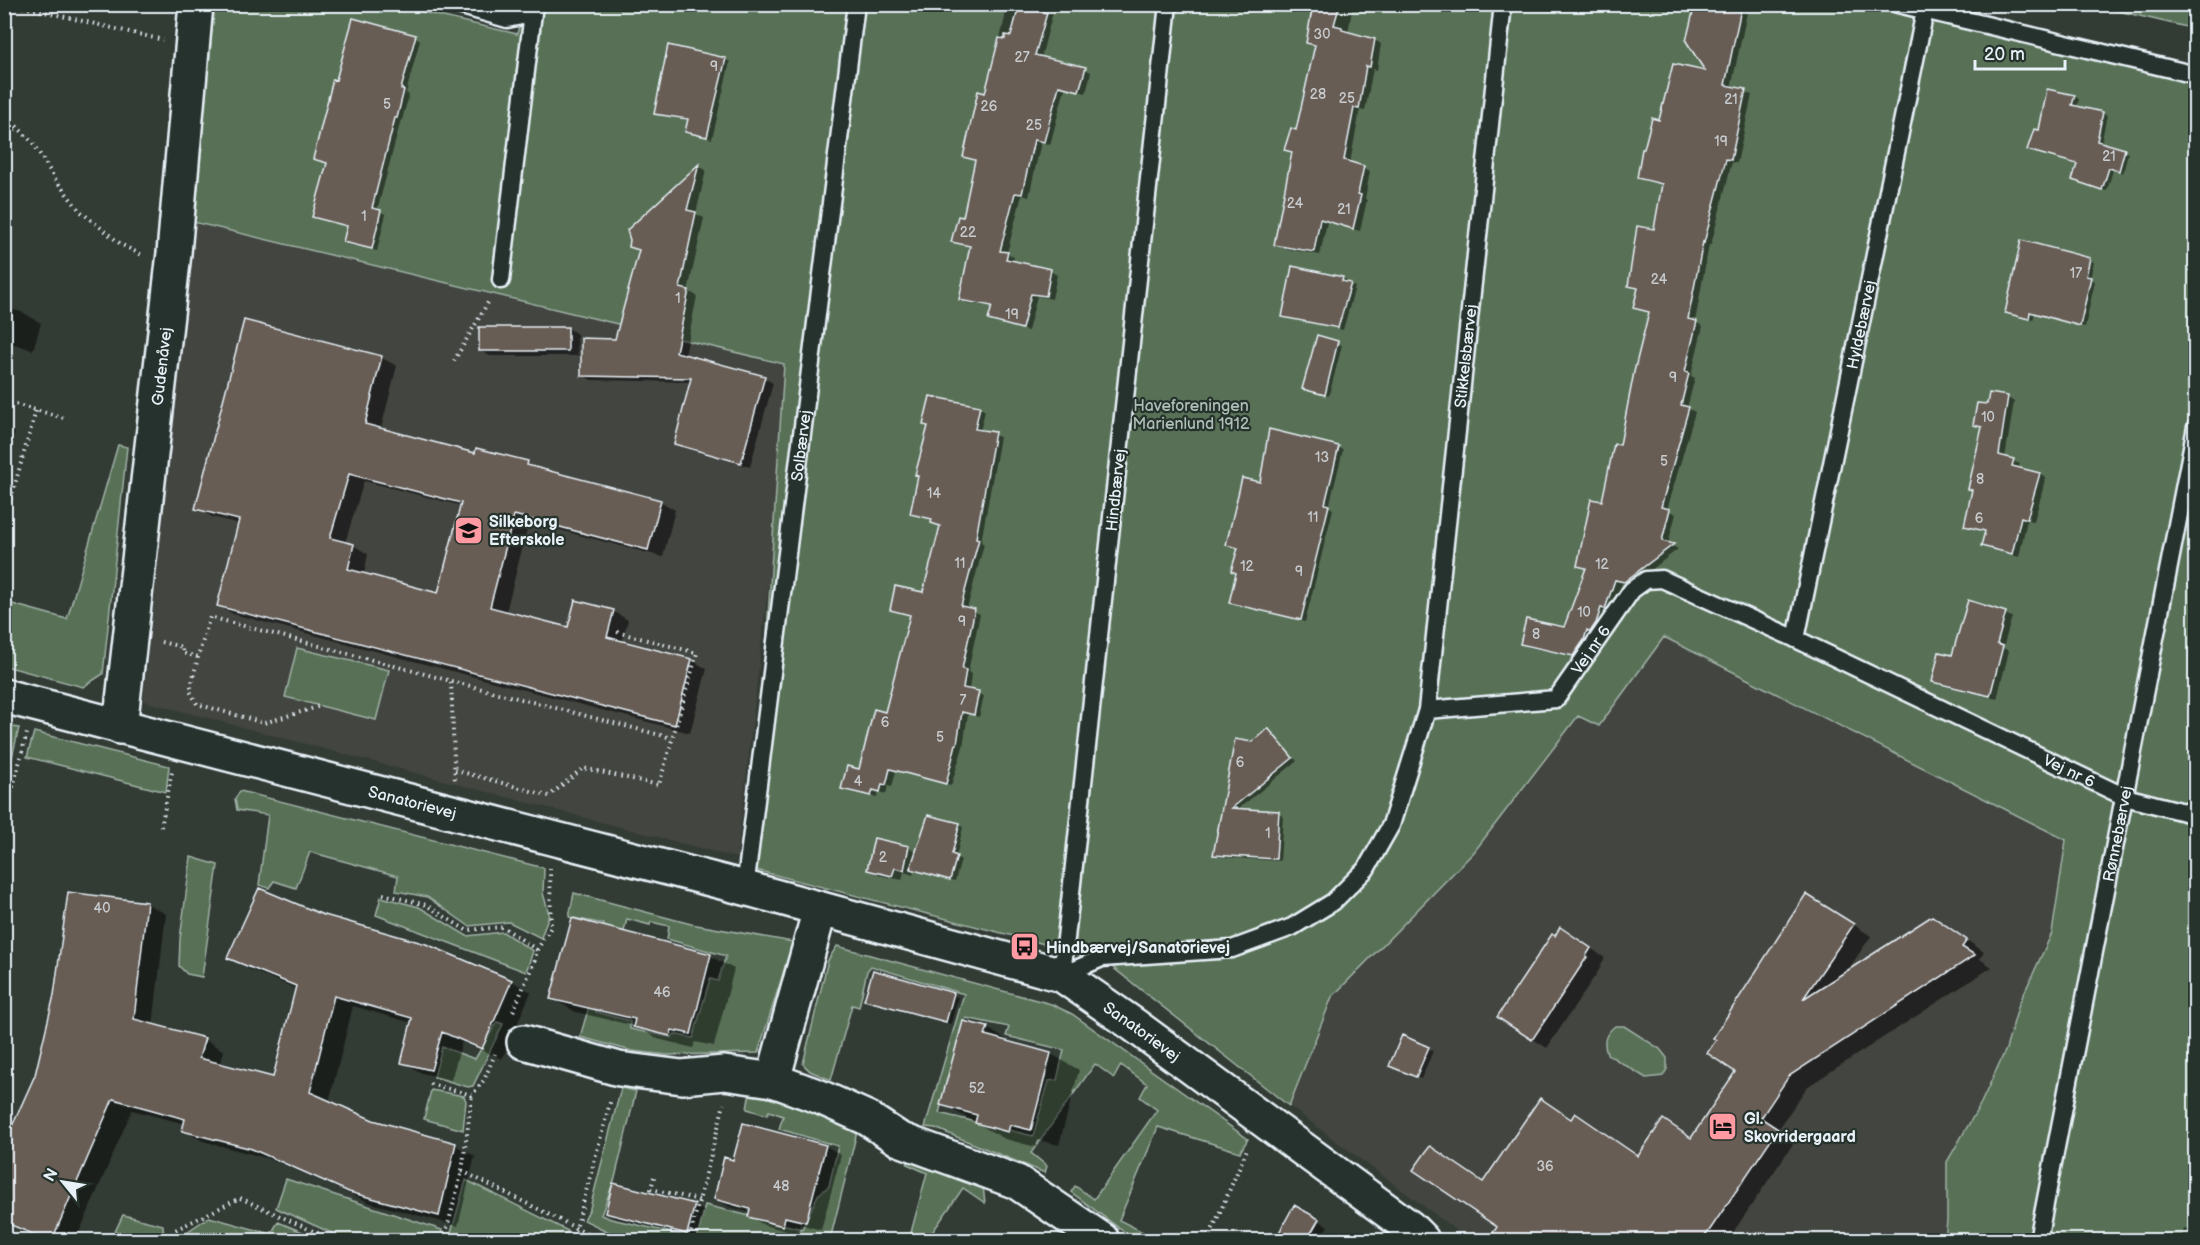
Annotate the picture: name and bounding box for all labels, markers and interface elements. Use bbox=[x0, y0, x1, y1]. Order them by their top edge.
house number: 30 bbox=[1314, 26, 1330, 43]
scale bar bbox=[1975, 33, 2065, 71]
text: 20 m bbox=[1984, 44, 2025, 65]
house number: 27 bbox=[1014, 49, 1030, 66]
house number: 9 bbox=[710, 58, 718, 75]
house number: 28 bbox=[1310, 86, 1326, 103]
house number: 25 bbox=[1339, 90, 1355, 107]
house number: 21 bbox=[1724, 91, 1738, 108]
house number: 5 bbox=[383, 96, 391, 113]
house number: 26 bbox=[981, 98, 998, 115]
house number: 25 bbox=[1026, 117, 1042, 134]
house number: 19 bbox=[1714, 133, 1728, 150]
house number: 21 bbox=[2102, 148, 2116, 165]
house number: 24 bbox=[1287, 195, 1304, 212]
house number: 21 bbox=[1337, 201, 1351, 218]
house number: 1 bbox=[361, 208, 367, 225]
house number: 22 bbox=[960, 224, 977, 241]
house number: 17 bbox=[2070, 265, 2082, 282]
house number: 24 bbox=[1651, 271, 1668, 288]
street label: Hyldebærvej bbox=[1844, 279, 1880, 371]
house number: 1 bbox=[675, 290, 681, 307]
street label: Stikkelsbærvej bbox=[1452, 303, 1482, 409]
house number: 19 bbox=[1005, 306, 1019, 323]
street label: Gudenåvej bbox=[149, 326, 176, 407]
house number: 9 bbox=[1669, 369, 1677, 386]
park label: Haveforeningen Marienlund 1912 bbox=[1133, 397, 1250, 434]
street label: Solbærvej bbox=[788, 409, 816, 482]
house number: 10 bbox=[1981, 409, 1995, 426]
street label: Hindbærvej bbox=[1103, 448, 1130, 532]
house number: 13 bbox=[1315, 449, 1329, 466]
house number: 5 bbox=[1660, 453, 1668, 470]
house number: 8 bbox=[1976, 471, 1984, 488]
house number: 14 bbox=[927, 485, 941, 502]
house number: 11 bbox=[1308, 509, 1318, 526]
house number: 6 bbox=[1975, 510, 1984, 527]
place label: Silkeborg Efterskole bbox=[489, 513, 564, 550]
school or university icon: Silkeborg Efterskole bbox=[452, 514, 484, 546]
house number: 11 bbox=[955, 555, 965, 572]
house number: 12 bbox=[1595, 556, 1610, 573]
house number: 12 bbox=[1240, 558, 1255, 575]
house number: 9 bbox=[1295, 563, 1303, 580]
house number: 10 bbox=[1577, 604, 1591, 621]
house number: 9 bbox=[958, 613, 966, 630]
street label: Vej nr 6 bbox=[1568, 622, 1615, 678]
house number: 8 bbox=[1532, 626, 1540, 643]
house number: 7 bbox=[960, 692, 967, 709]
house number: 6 bbox=[881, 714, 890, 731]
house number: 5 bbox=[936, 729, 944, 746]
street label: Vej nr 6 bbox=[2040, 751, 2098, 792]
house number: 6 bbox=[1236, 754, 1245, 771]
house number: 4 bbox=[854, 773, 863, 790]
street label: Sanatorievej bbox=[366, 783, 458, 824]
street label: Rønnebærvej bbox=[2100, 784, 2137, 883]
house number: 1 bbox=[1265, 825, 1271, 842]
house number: 2 bbox=[879, 849, 888, 866]
house number: 40 bbox=[94, 900, 110, 917]
bus stop icon: Hindbærvej/Sanatorievej bbox=[1009, 931, 1041, 963]
place label: Hindbærvej/Sanatorievej bbox=[1046, 939, 1230, 958]
house number: 46 bbox=[653, 984, 671, 1001]
street label: Sanatorievej bbox=[1099, 999, 1183, 1067]
house number: 52 bbox=[969, 1080, 986, 1097]
place label: Gl. Skovridergaard bbox=[1744, 1110, 1856, 1147]
hotel icon: Gl. Skovridergaard bbox=[1707, 1111, 1739, 1143]
north arrow bbox=[33, 1152, 93, 1212]
house number: 36 bbox=[1536, 1158, 1554, 1175]
text: N bbox=[40, 1165, 63, 1185]
house number: 48 bbox=[773, 1178, 789, 1195]

